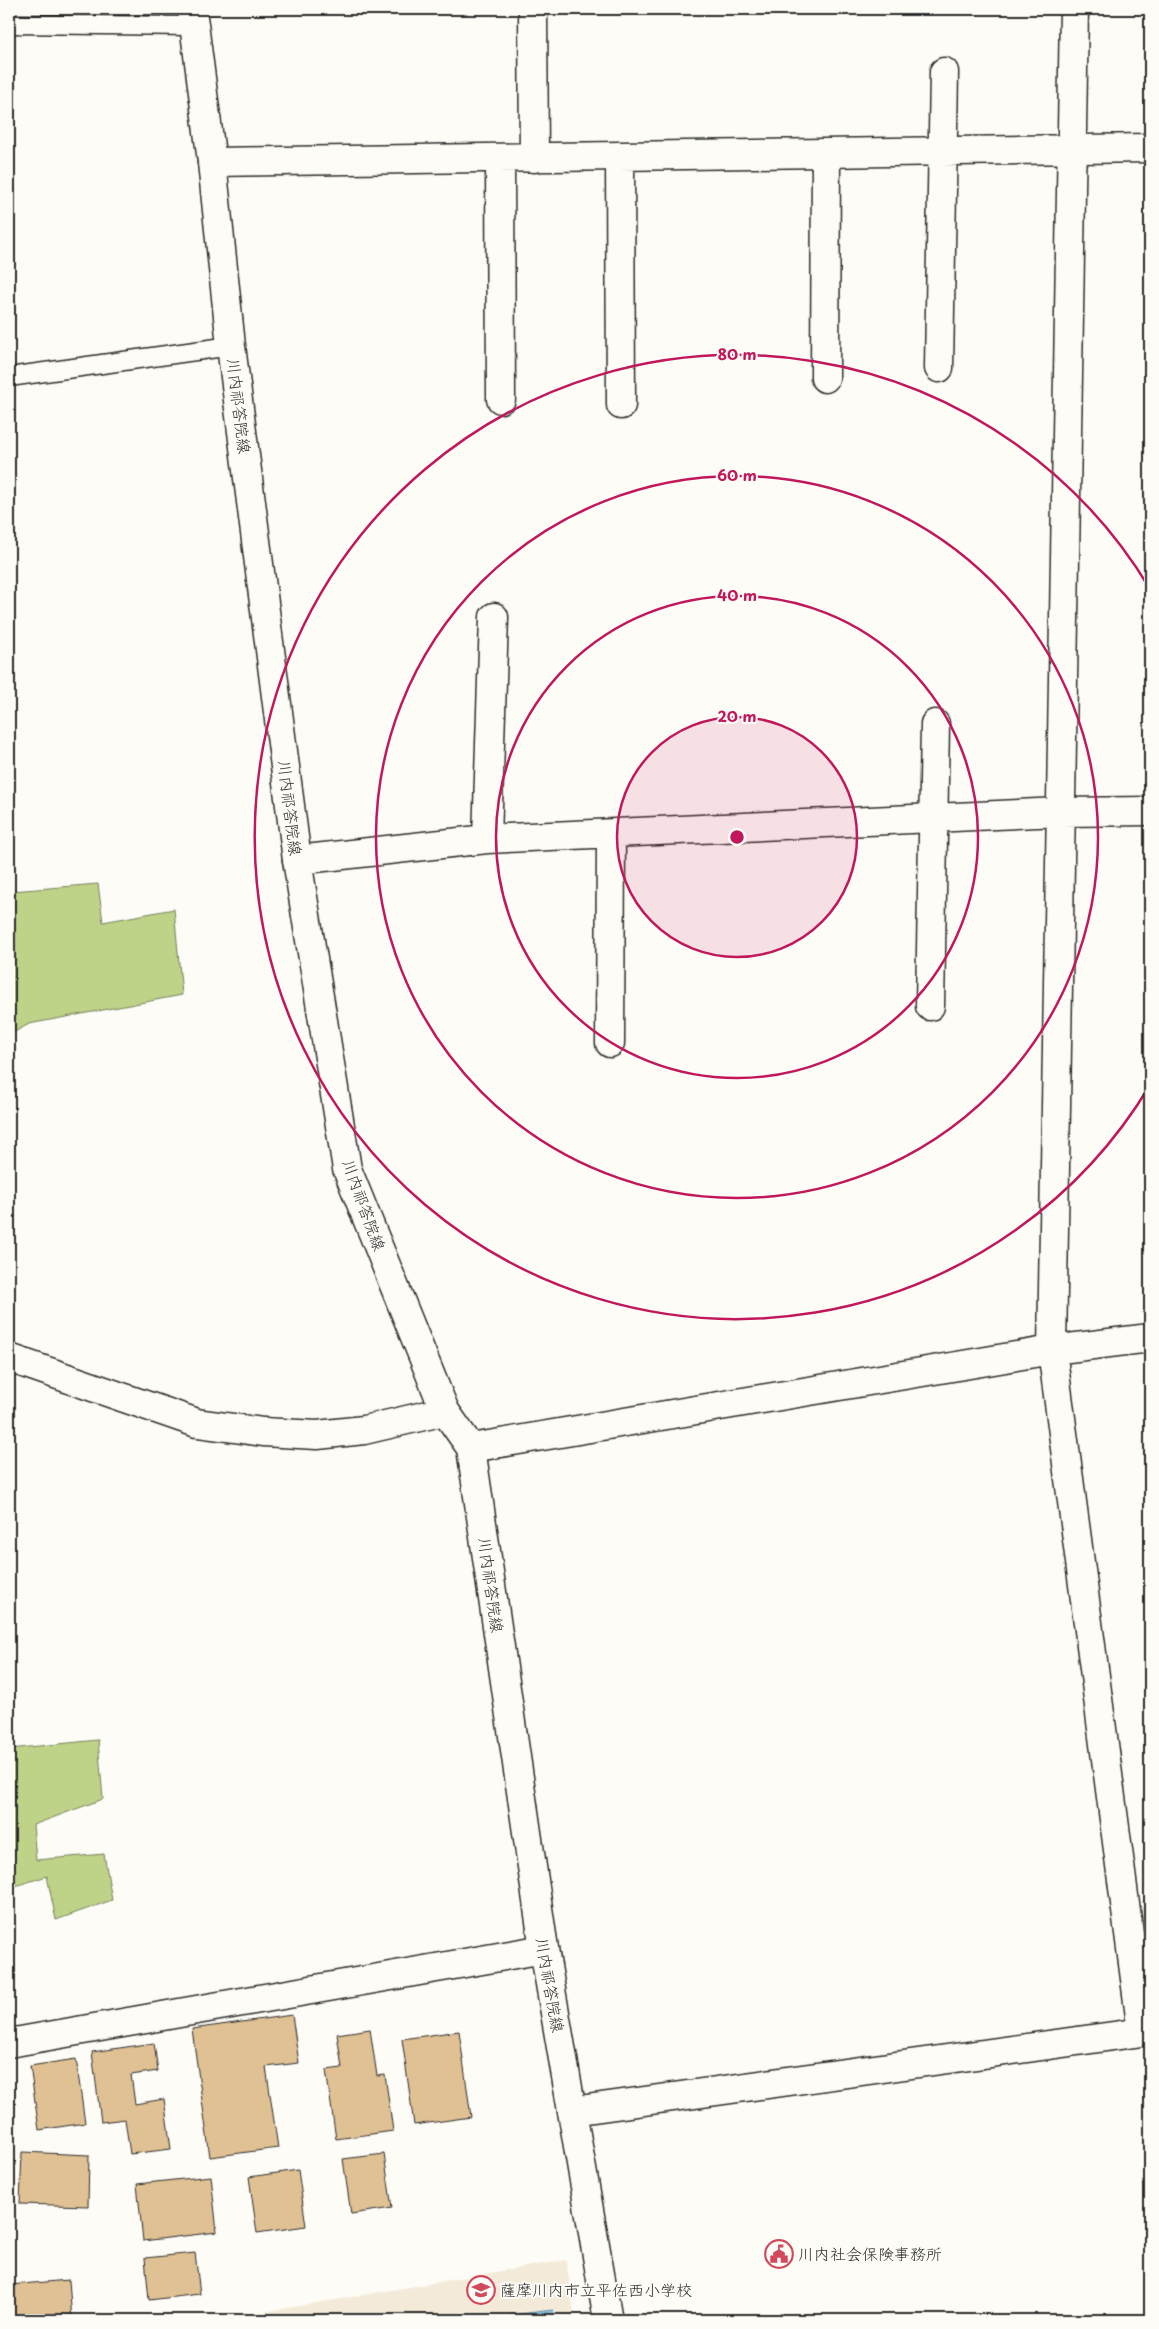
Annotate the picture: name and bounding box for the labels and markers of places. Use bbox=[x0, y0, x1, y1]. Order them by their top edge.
centre of rings bbox=[728, 828, 746, 846]
public building icon: 川内社会保険事務所 bbox=[764, 2239, 794, 2269]
place label: 川内社会保険事務所 bbox=[798, 2241, 942, 2265]
school or university icon: 薩摩川内市立平佐西小学校 bbox=[466, 2275, 496, 2305]
place label: 薩摩川内市立平佐西小学校 bbox=[500, 2277, 692, 2301]

